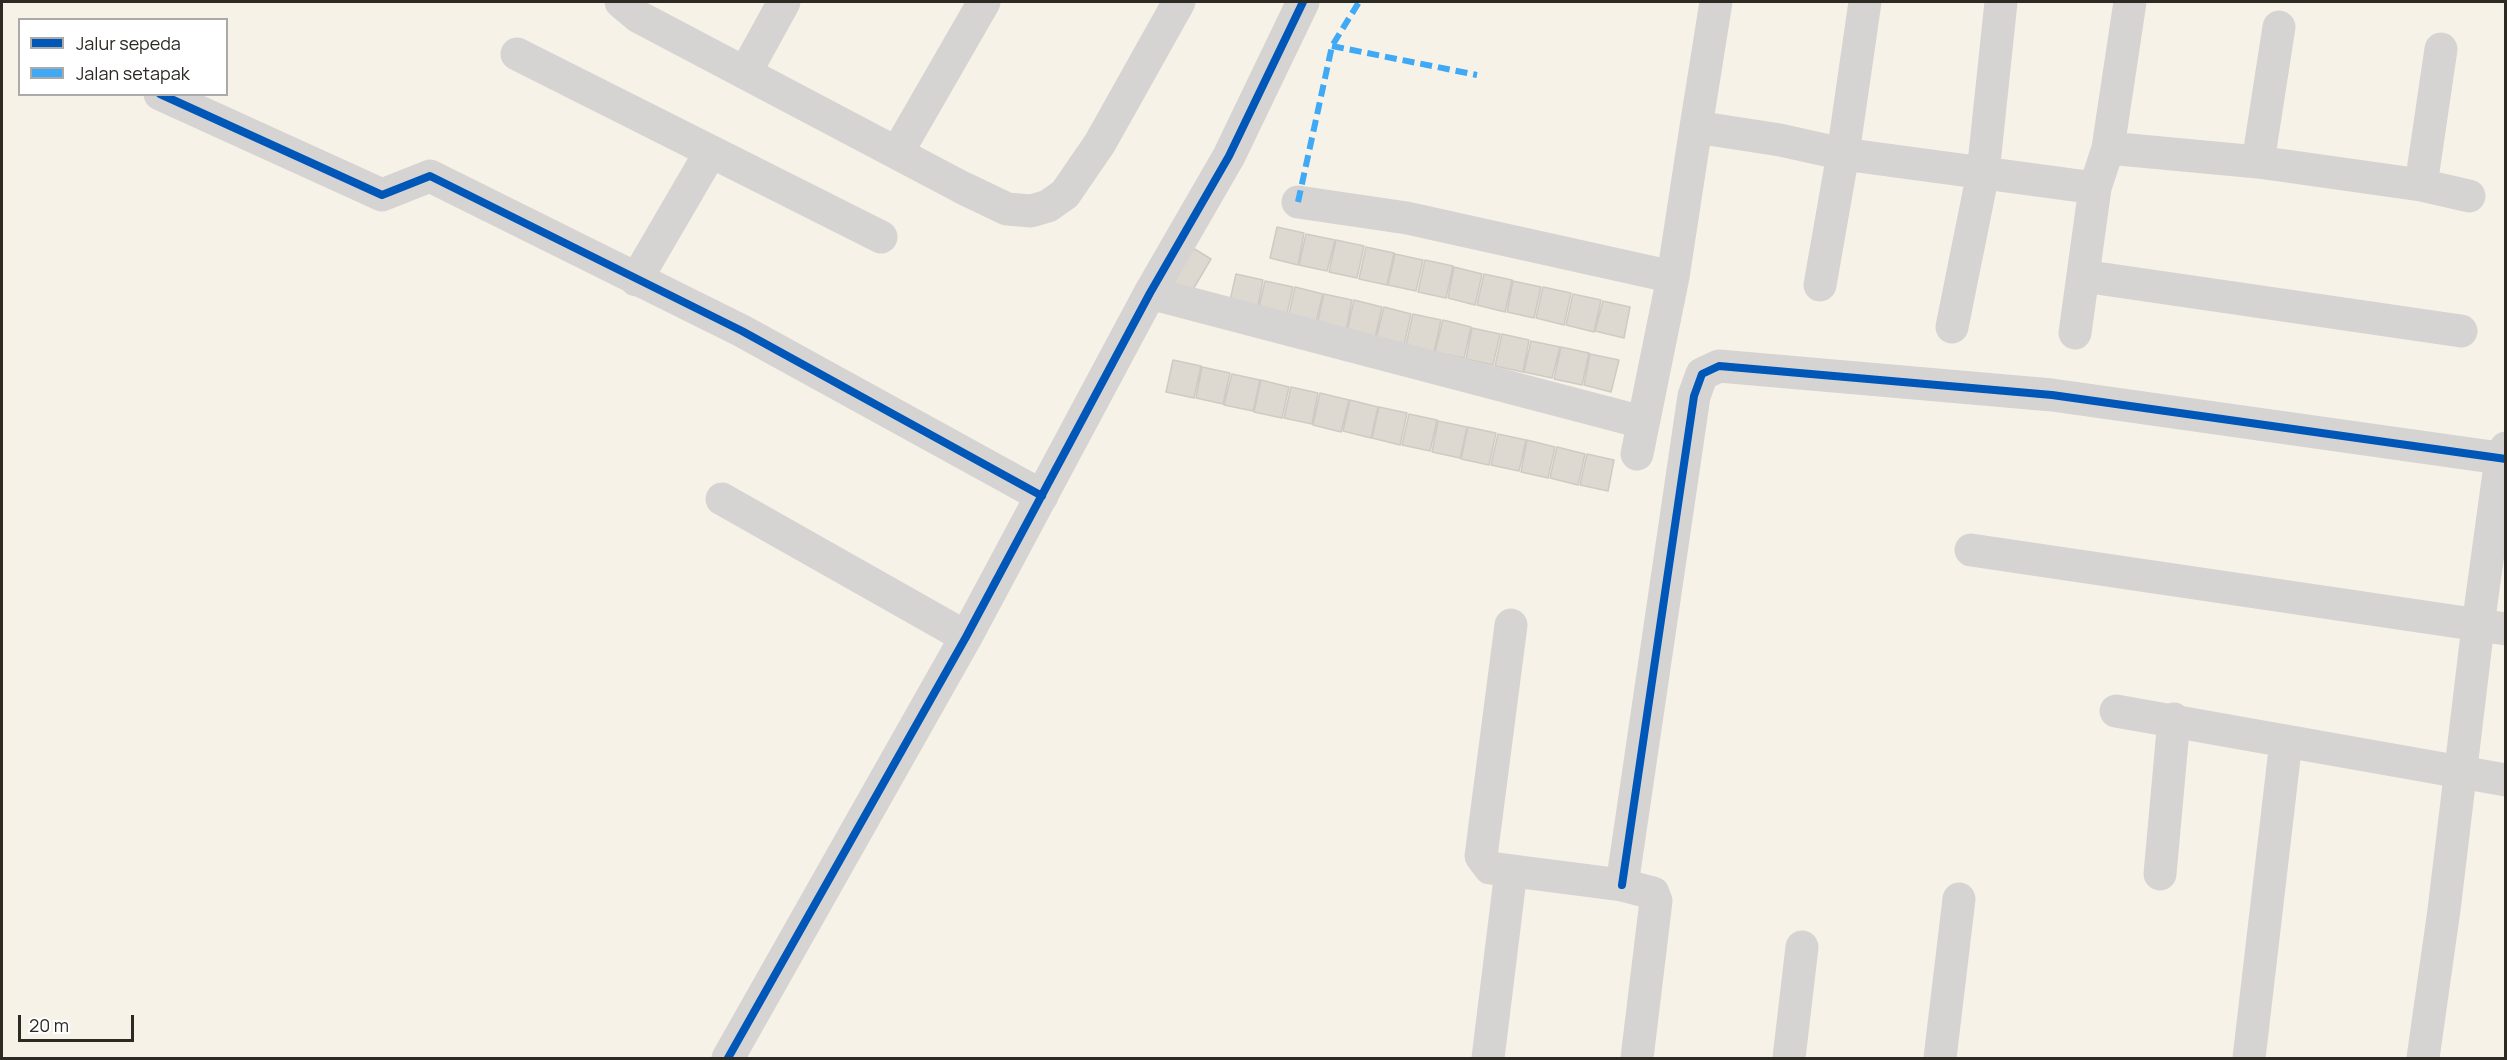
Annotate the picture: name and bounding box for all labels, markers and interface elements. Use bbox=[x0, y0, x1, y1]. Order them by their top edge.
legend bbox=[18, 18, 228, 96]
text: Jalur sepeda bbox=[76, 31, 181, 55]
text: Jalan setapak bbox=[76, 61, 190, 85]
scale bar bbox=[21, 1003, 136, 1041]
text: 20 m bbox=[29, 1013, 69, 1037]

